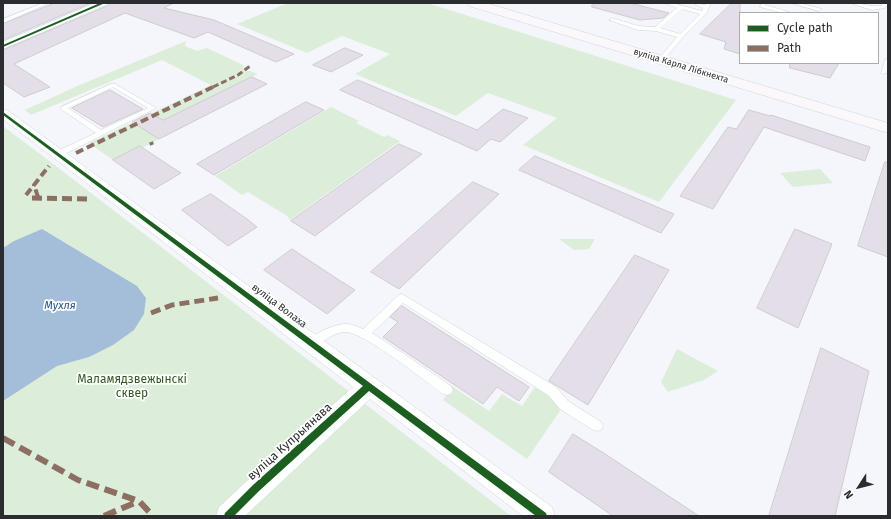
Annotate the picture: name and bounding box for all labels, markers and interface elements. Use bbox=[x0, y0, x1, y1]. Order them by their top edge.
legend bbox=[739, 12, 879, 64]
text: Cycle path bbox=[777, 21, 833, 35]
text: Path bbox=[777, 41, 801, 55]
street label: вуліца Карла Лібкнехта bbox=[632, 46, 730, 86]
street label: вуліца Волаха bbox=[249, 281, 309, 331]
water label: Мухля bbox=[44, 299, 76, 313]
park label: Маламядзвежынскі сквер bbox=[77, 373, 187, 401]
street label: вуліца Купрыянава bbox=[245, 400, 335, 484]
north arrow bbox=[839, 467, 879, 507]
text: N bbox=[841, 488, 856, 501]

